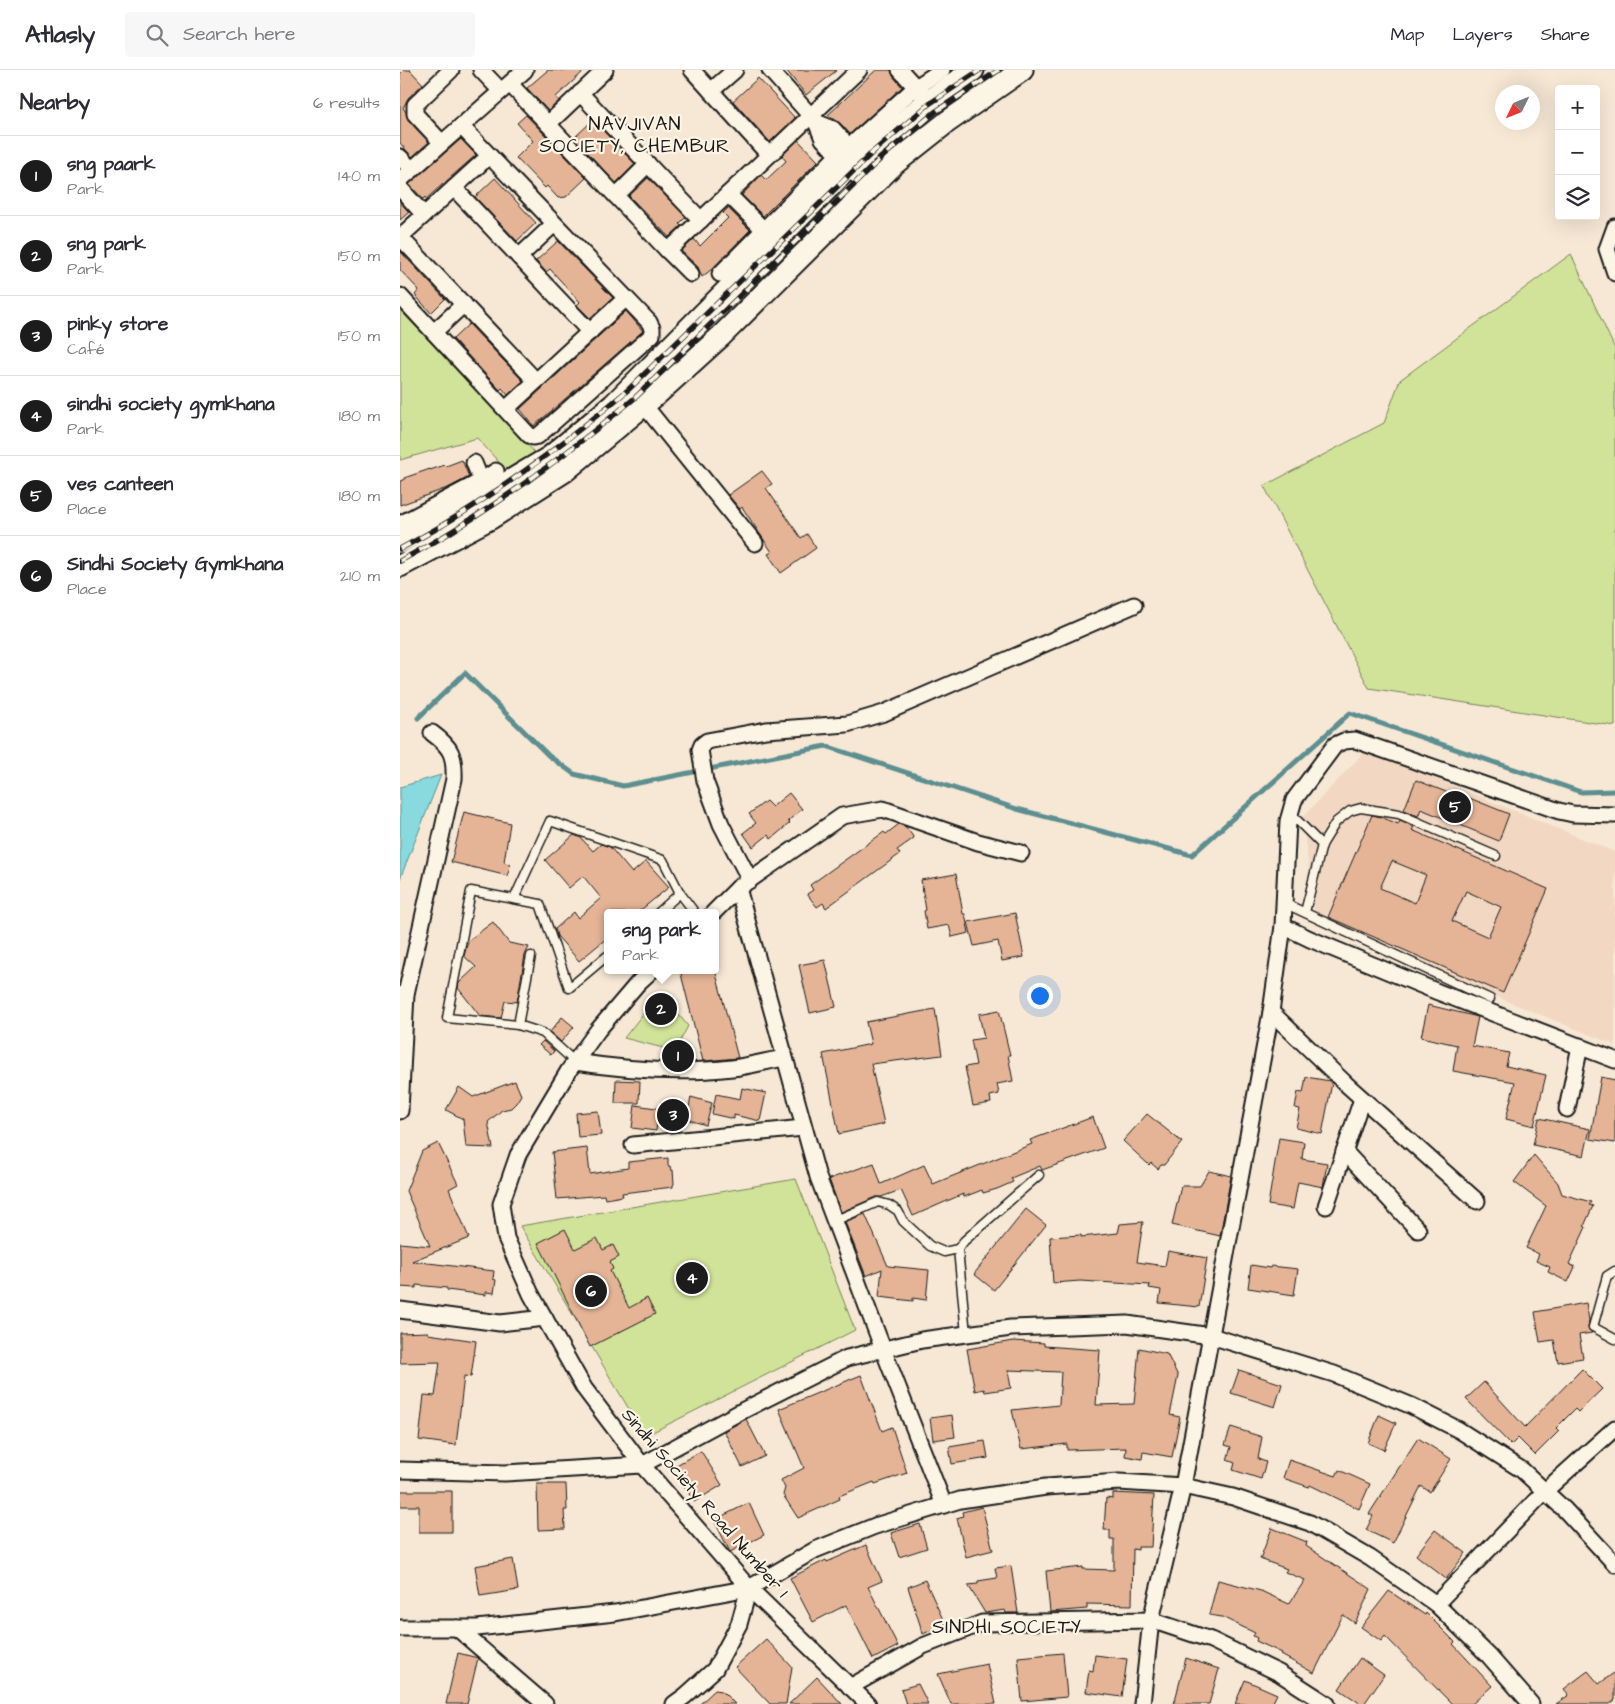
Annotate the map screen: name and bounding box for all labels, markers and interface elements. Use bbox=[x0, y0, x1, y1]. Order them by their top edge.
search box bbox=[125, 12, 475, 57]
text: Atlasly bbox=[25, 18, 95, 52]
icon: search bbox=[143, 21, 171, 49]
text: Search here bbox=[183, 21, 295, 48]
text: Map bbox=[1390, 22, 1424, 47]
text: Layers bbox=[1452, 22, 1513, 47]
text: Share bbox=[1541, 22, 1590, 47]
north arrow bbox=[1495, 85, 1540, 130]
map controls bbox=[1555, 85, 1600, 220]
button: + bbox=[1555, 85, 1600, 130]
text: Nearby bbox=[20, 88, 90, 117]
text: 6 results bbox=[313, 92, 380, 114]
district label: NAVJIVAN SOCIETY, CHEMBUR bbox=[539, 111, 731, 160]
button: − bbox=[1555, 130, 1600, 175]
text: sng paark bbox=[67, 151, 156, 178]
text: 1 bbox=[35, 165, 37, 187]
text: 140 m bbox=[338, 165, 380, 187]
button: layers bbox=[1555, 175, 1600, 220]
text: Park bbox=[67, 178, 104, 200]
text: sng park bbox=[67, 231, 146, 258]
text: 2 bbox=[31, 245, 41, 267]
text: 150 m bbox=[338, 245, 380, 267]
text: Park bbox=[67, 258, 104, 280]
text: pinky store bbox=[67, 311, 168, 338]
text: 3 bbox=[32, 325, 40, 347]
text: 150 m bbox=[338, 325, 380, 347]
text: Café bbox=[67, 338, 105, 360]
text: sindhi society gymkhana bbox=[67, 391, 275, 418]
text: 4 bbox=[31, 405, 41, 427]
text: 180 m bbox=[339, 405, 380, 427]
text: Park bbox=[67, 418, 104, 440]
text: ves canteen bbox=[67, 471, 173, 498]
text: 5 bbox=[30, 485, 42, 507]
text: 180 m bbox=[339, 485, 380, 507]
text: Place bbox=[67, 498, 107, 520]
text: Sindhi Society Gymkhana bbox=[67, 551, 283, 578]
text: 6 bbox=[31, 565, 41, 587]
text: 210 m bbox=[340, 565, 380, 587]
text: Place bbox=[67, 578, 107, 600]
pin: 5 bbox=[1439, 788, 1471, 826]
popup bbox=[604, 909, 719, 974]
text: sng park bbox=[622, 917, 701, 944]
text: Park bbox=[622, 944, 659, 966]
your location bbox=[1027, 983, 1053, 1009]
pin: 2 bbox=[645, 990, 677, 1028]
pin: 1 bbox=[662, 1037, 694, 1075]
pin: 3 bbox=[657, 1096, 689, 1134]
pin: 4 bbox=[676, 1259, 708, 1297]
pin: 6 bbox=[575, 1272, 607, 1310]
street label: Sindhi Society Road Number 1 bbox=[615, 1403, 794, 1604]
district label: SINDHI SOCIETY bbox=[932, 1614, 1082, 1641]

